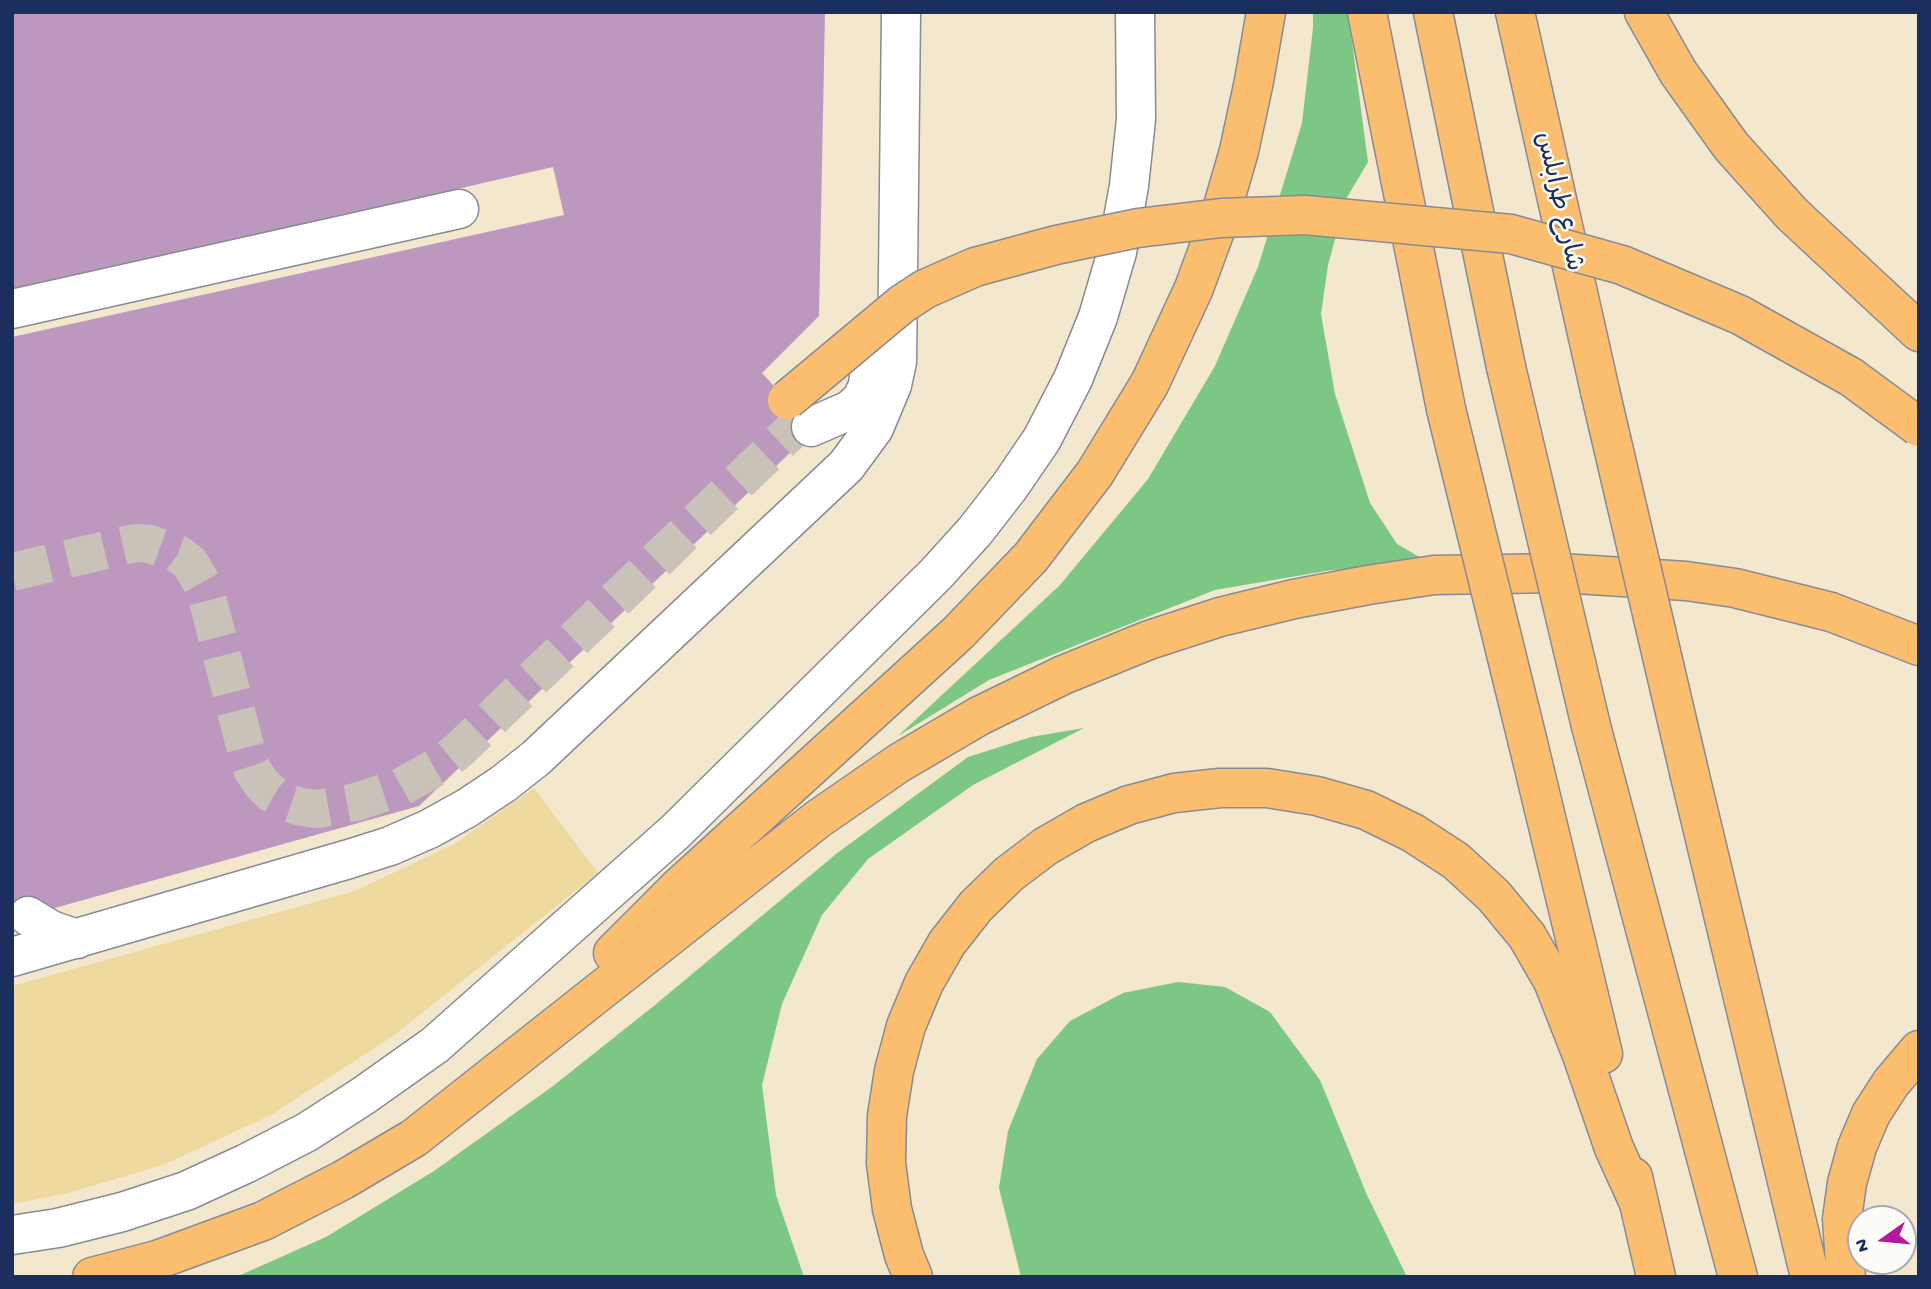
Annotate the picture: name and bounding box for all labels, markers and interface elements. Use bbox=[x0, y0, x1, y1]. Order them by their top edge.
street label: شارع طرابلس bbox=[1526, 129, 1588, 275]
north arrow bbox=[1847, 1205, 1917, 1275]
text: N bbox=[1850, 1236, 1876, 1254]

